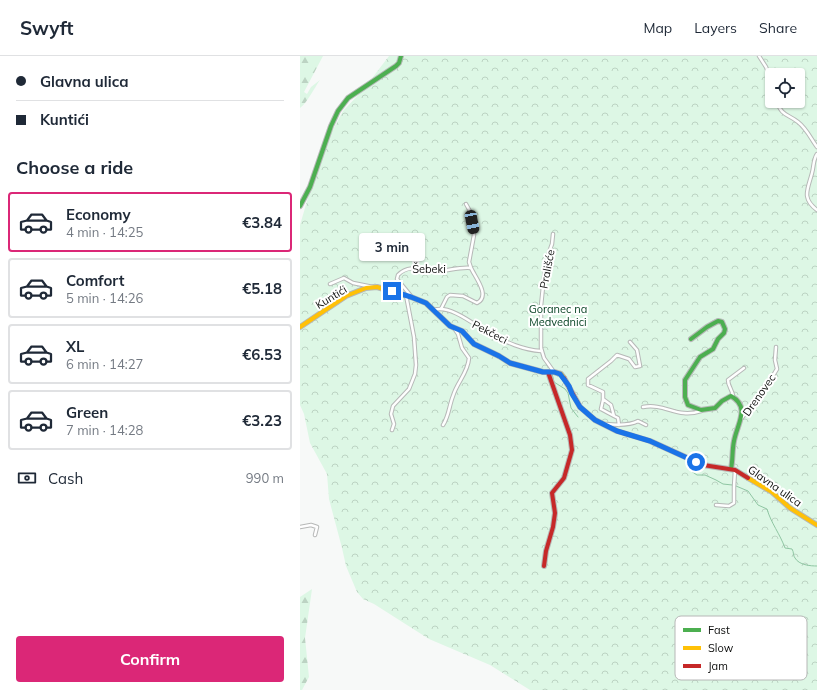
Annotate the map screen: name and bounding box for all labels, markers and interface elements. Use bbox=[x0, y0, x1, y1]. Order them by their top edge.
text: Swyft bbox=[20, 16, 74, 40]
text: Map bbox=[643, 19, 672, 37]
text: Layers bbox=[694, 19, 737, 37]
text: Share bbox=[759, 19, 797, 37]
map controls bbox=[765, 68, 805, 108]
button: locate bbox=[765, 68, 805, 108]
text: Glavna ulica bbox=[40, 72, 128, 91]
text: Kuntići bbox=[40, 110, 89, 129]
text: Choose a ride bbox=[16, 156, 133, 179]
icon: car bbox=[18, 204, 54, 240]
text: Economy bbox=[66, 205, 131, 224]
car bbox=[464, 209, 480, 235]
text: €3.84 bbox=[242, 213, 282, 232]
text: 4 min · 14:25 bbox=[66, 224, 143, 240]
callout: 3 min bbox=[359, 233, 425, 261]
text: 3 min bbox=[375, 239, 409, 255]
street label: Prališće bbox=[536, 248, 558, 290]
street label: Šebeki bbox=[412, 262, 446, 276]
icon: car bbox=[18, 270, 54, 306]
text: Comfort bbox=[66, 271, 124, 290]
text: €5.18 bbox=[242, 279, 282, 298]
street label: Kuntići bbox=[313, 282, 349, 312]
route end bbox=[383, 282, 401, 300]
text: 5 min · 14:26 bbox=[66, 290, 143, 306]
park label: Goranec na Medvednici bbox=[529, 302, 587, 329]
street label: Pekčeci bbox=[470, 317, 510, 347]
icon: car bbox=[18, 336, 54, 372]
text: XL bbox=[66, 337, 84, 356]
text: €6.53 bbox=[242, 345, 282, 364]
text: 6 min · 14:27 bbox=[66, 356, 143, 372]
street label: Drenovec bbox=[740, 371, 779, 419]
icon: car bbox=[18, 402, 54, 438]
text: Green bbox=[66, 403, 108, 422]
text: €3.23 bbox=[242, 411, 282, 430]
text: 7 min · 14:28 bbox=[66, 422, 143, 438]
route start bbox=[687, 453, 705, 471]
street label: Glavna ulica bbox=[745, 462, 805, 510]
icon: cash bbox=[16, 467, 38, 489]
text: Cash bbox=[48, 469, 83, 488]
text: 990 m bbox=[246, 470, 284, 486]
legend bbox=[675, 616, 807, 680]
text: Fast bbox=[708, 623, 730, 637]
button: Confirm bbox=[16, 636, 284, 682]
text: Slow bbox=[708, 641, 734, 655]
text: Jam bbox=[708, 659, 728, 673]

